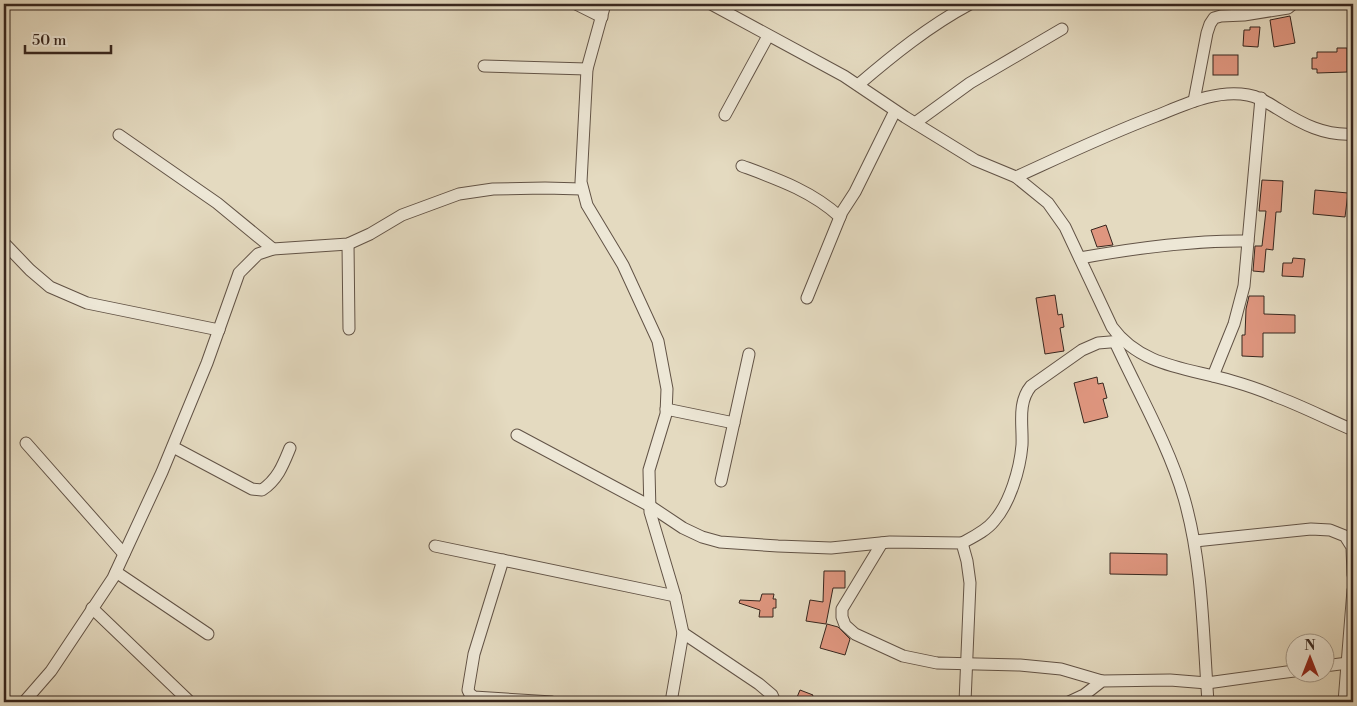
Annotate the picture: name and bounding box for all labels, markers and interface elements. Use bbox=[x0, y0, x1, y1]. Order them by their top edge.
scale bar bbox=[25, 22, 111, 54]
text: 50 m bbox=[32, 31, 66, 50]
north arrow bbox=[1284, 634, 1334, 684]
text: N bbox=[1304, 637, 1316, 655]

